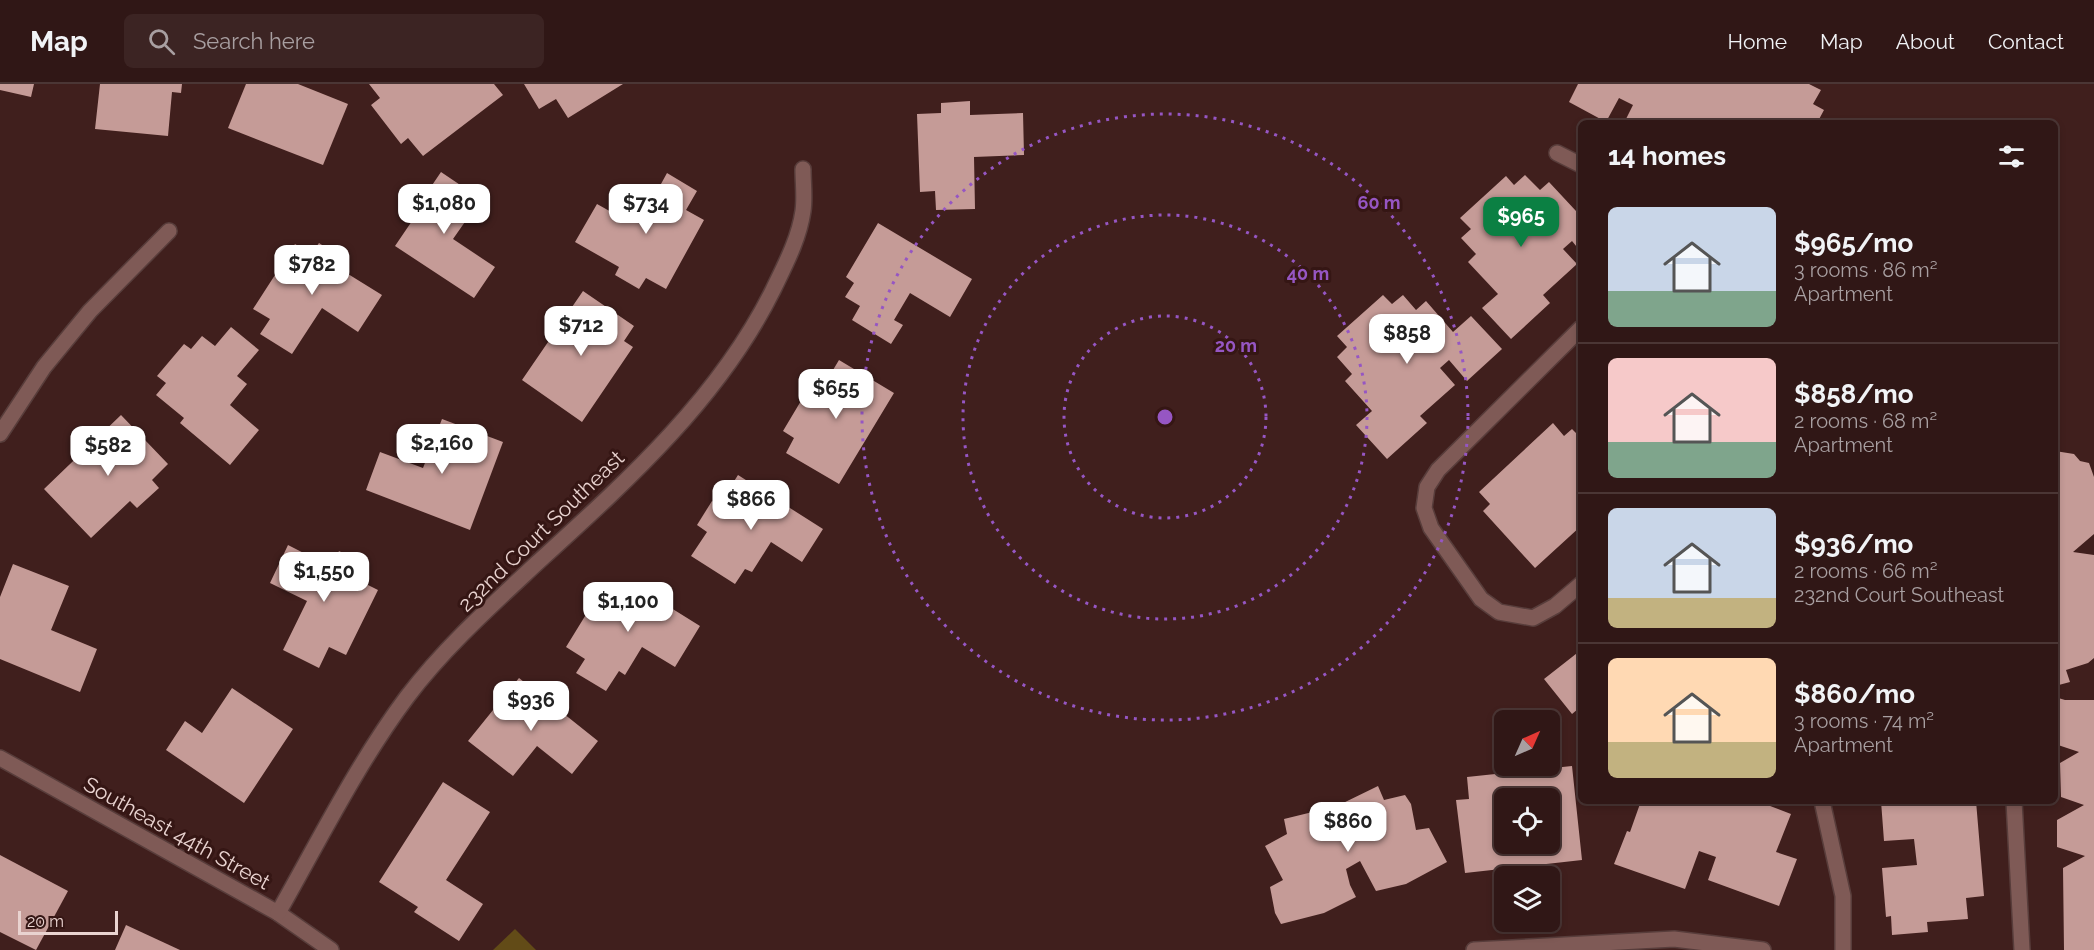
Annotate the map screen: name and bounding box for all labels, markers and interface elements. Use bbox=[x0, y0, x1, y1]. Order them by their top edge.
search box bbox=[124, 14, 544, 68]
text: Map bbox=[30, 25, 88, 58]
icon: search bbox=[145, 25, 178, 58]
text: Search here bbox=[193, 28, 315, 54]
text: Home bbox=[1728, 29, 1787, 54]
text: Map bbox=[1820, 29, 1863, 54]
text: About bbox=[1896, 29, 1955, 54]
text: Contact bbox=[1988, 29, 2064, 54]
icon: filters bbox=[1995, 140, 2028, 173]
text: 14 homes bbox=[1608, 141, 1726, 171]
pin: $1,080 bbox=[395, 184, 493, 235]
pin: $734 bbox=[610, 184, 682, 235]
text: $1,080 bbox=[412, 191, 476, 215]
text: $734 bbox=[623, 191, 669, 215]
text: 60 m bbox=[1357, 192, 1401, 213]
pin: $965 bbox=[1485, 197, 1557, 248]
text: $965 bbox=[1497, 204, 1545, 228]
text: $965/mo bbox=[1794, 228, 1913, 258]
icon: home bbox=[1656, 231, 1728, 303]
pin: $782 bbox=[276, 245, 348, 296]
text: $782 bbox=[288, 252, 336, 276]
text: 3 rooms · 86 m² bbox=[1794, 258, 1937, 282]
text: 40 m bbox=[1287, 263, 1329, 284]
text: Apartment bbox=[1794, 282, 1893, 306]
pin: $712 bbox=[545, 306, 617, 357]
text: $712 bbox=[558, 313, 604, 337]
pin: $858 bbox=[1371, 314, 1443, 365]
text: $858 bbox=[1383, 321, 1431, 345]
text: 20 m bbox=[1215, 335, 1257, 356]
pin: $655 bbox=[800, 369, 872, 420]
text: $655 bbox=[813, 376, 859, 400]
text: $858/mo bbox=[1794, 379, 1914, 409]
icon: home bbox=[1656, 382, 1728, 454]
centre of rings bbox=[1155, 407, 1175, 427]
text: 2 rooms · 68 m² bbox=[1794, 409, 1937, 433]
pin: $2,160 bbox=[393, 424, 491, 475]
pin: $582 bbox=[72, 426, 144, 477]
text: $2,160 bbox=[411, 431, 473, 455]
text: $582 bbox=[84, 433, 132, 457]
text: Apartment bbox=[1794, 433, 1893, 457]
street label: 232nd Court Southeast bbox=[453, 445, 629, 617]
pin: $866 bbox=[715, 480, 787, 531]
text: $866 bbox=[726, 487, 776, 511]
text: $936/mo bbox=[1794, 529, 1913, 559]
icon: home bbox=[1656, 532, 1728, 604]
pin: $1,550 bbox=[275, 552, 373, 603]
text: $1,550 bbox=[293, 559, 355, 583]
text: 2 rooms · 66 m² bbox=[1794, 559, 1937, 583]
pin: $1,100 bbox=[579, 582, 677, 633]
text: 232nd Court Southeast bbox=[1794, 583, 2004, 607]
text: $1,100 bbox=[597, 589, 659, 613]
text: $860/mo bbox=[1794, 679, 1915, 709]
pin: $936 bbox=[495, 681, 567, 732]
icon: home bbox=[1656, 682, 1728, 754]
text: $936 bbox=[507, 688, 555, 712]
text: 3 rooms · 74 m² bbox=[1794, 709, 1934, 733]
north arrow bbox=[1494, 710, 1560, 776]
map controls bbox=[1494, 710, 1560, 932]
text: Apartment bbox=[1794, 733, 1893, 757]
street label: Southeast 44th Street bbox=[80, 771, 274, 895]
button: locate bbox=[1494, 788, 1560, 854]
pin: $860 bbox=[1312, 802, 1384, 853]
text: $860 bbox=[1323, 809, 1373, 833]
button: layers bbox=[1494, 866, 1560, 932]
scale bar bbox=[18, 908, 118, 936]
text: 20 m bbox=[27, 912, 64, 931]

